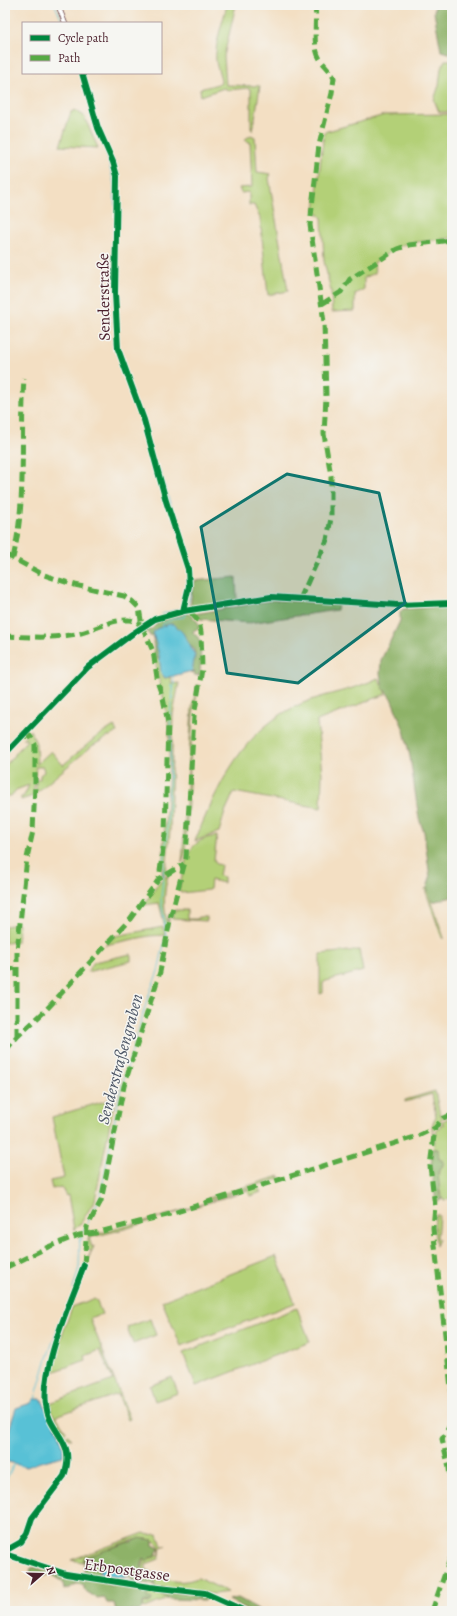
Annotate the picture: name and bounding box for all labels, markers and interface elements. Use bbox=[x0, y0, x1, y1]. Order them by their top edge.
legend bbox=[22, 22, 162, 74]
text: Cycle path bbox=[58, 30, 109, 46]
text: Path bbox=[58, 50, 81, 66]
street label: Senderstraße bbox=[92, 253, 116, 341]
water label: Senderstraßengraben bbox=[92, 991, 148, 1127]
street label: Erbpostgasse bbox=[83, 1553, 171, 1587]
north arrow bbox=[22, 1554, 62, 1594]
text: N bbox=[43, 1564, 59, 1577]

